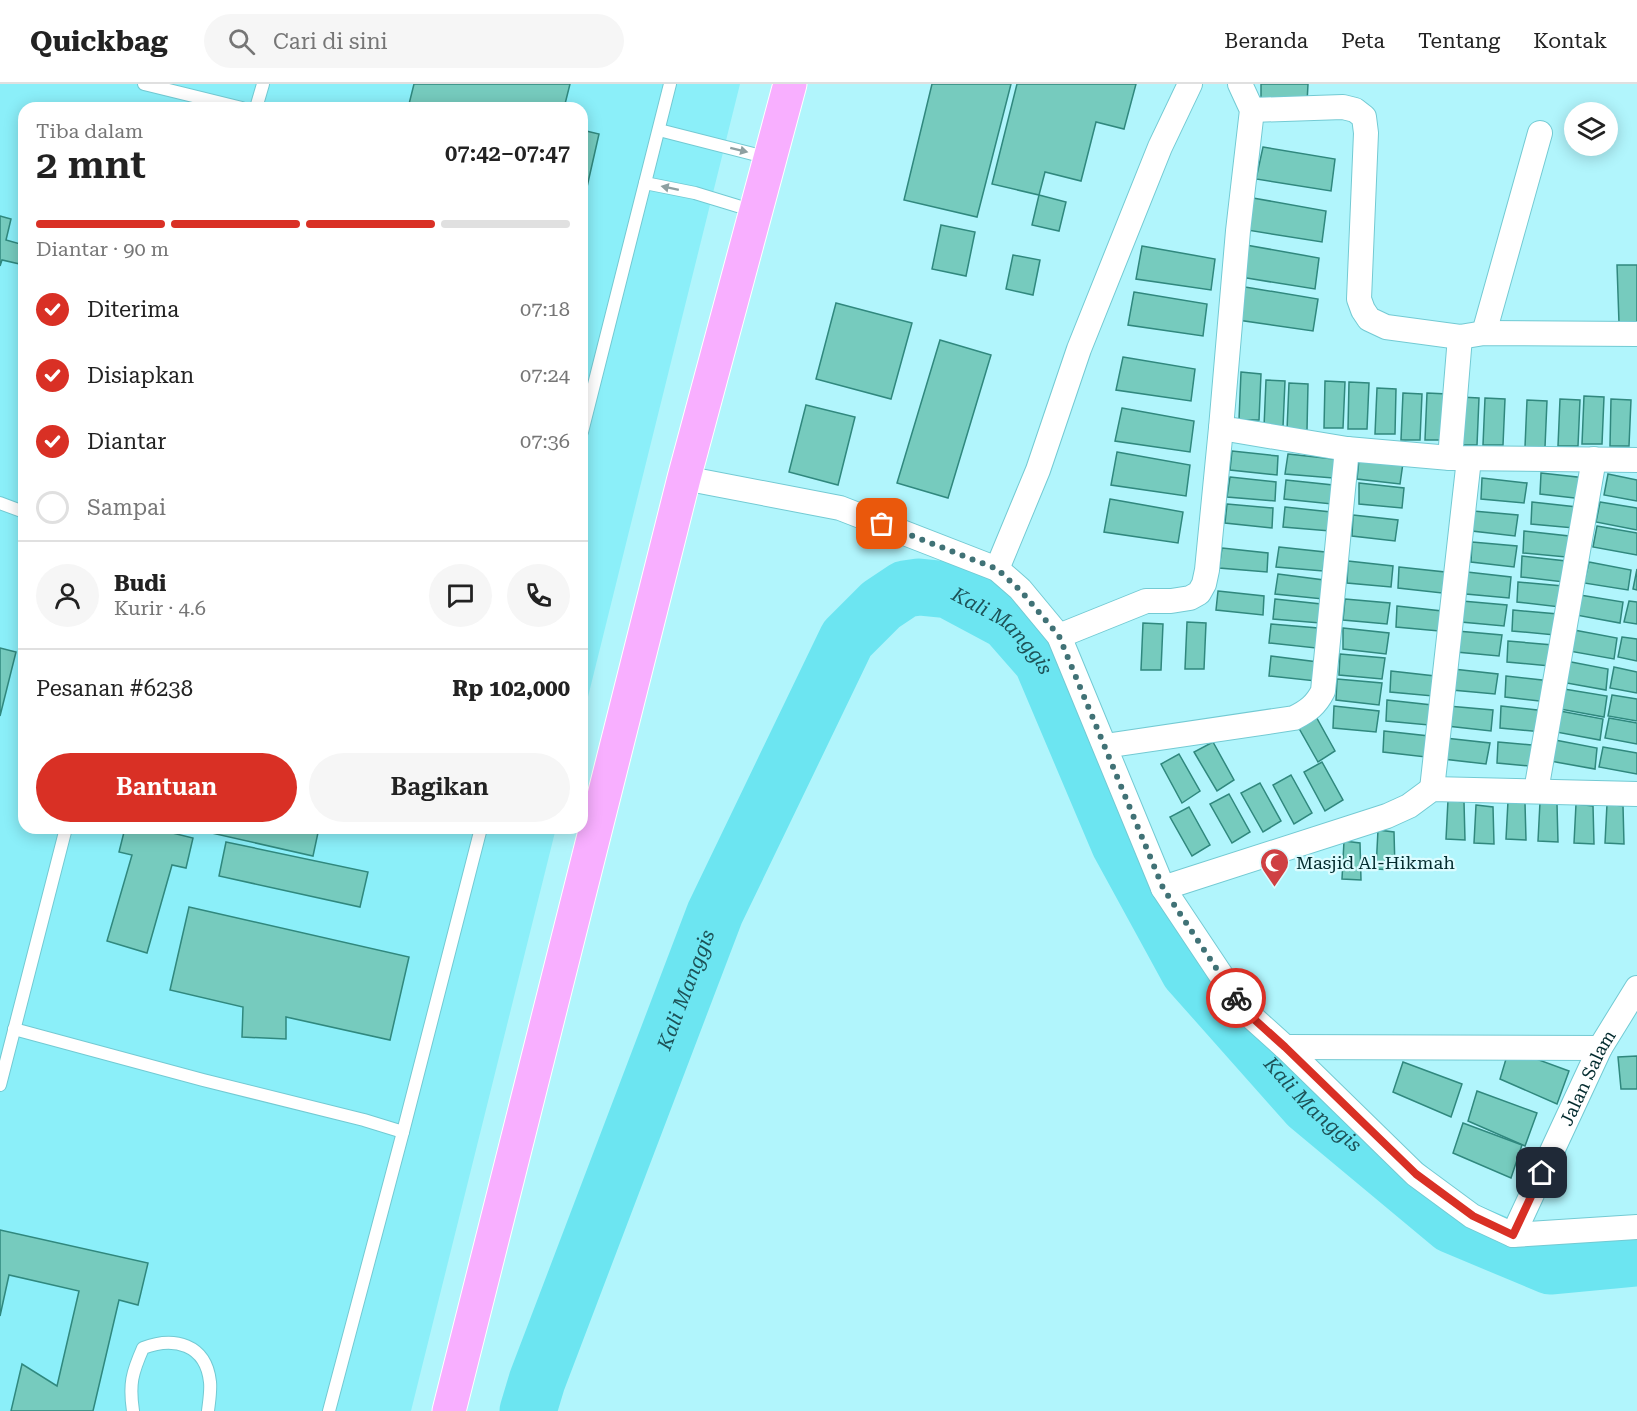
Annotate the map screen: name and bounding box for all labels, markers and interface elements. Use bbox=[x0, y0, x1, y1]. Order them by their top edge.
search box bbox=[204, 14, 624, 68]
text: Quickbag bbox=[30, 25, 168, 58]
icon: search bbox=[225, 25, 258, 58]
text: Cari di sini bbox=[273, 29, 388, 54]
text: Beranda bbox=[1224, 29, 1308, 53]
text: Peta bbox=[1341, 29, 1385, 53]
text: Tentang bbox=[1418, 29, 1500, 53]
text: Kontak bbox=[1533, 29, 1607, 53]
map controls bbox=[1564, 102, 1618, 156]
button: layers bbox=[1564, 102, 1618, 156]
text: Tiba dalam bbox=[36, 119, 143, 143]
text: 07:42–07:47 bbox=[445, 141, 570, 166]
text: 2 mnt bbox=[36, 142, 146, 188]
one-way arrow bbox=[730, 146, 748, 155]
one-way arrow bbox=[661, 183, 680, 192]
text: Diantar · 90 m bbox=[36, 237, 169, 261]
icon: check bbox=[36, 293, 69, 326]
text: Diterima bbox=[87, 297, 179, 322]
text: 07:18 bbox=[520, 297, 570, 321]
icon: check bbox=[36, 359, 69, 392]
text: Disiapkan bbox=[87, 363, 194, 388]
text: 07:24 bbox=[520, 363, 570, 387]
icon: check bbox=[36, 425, 69, 458]
text: Diantar bbox=[87, 429, 166, 454]
text: 07:36 bbox=[520, 429, 570, 453]
text: Sampai bbox=[87, 495, 166, 520]
pin bbox=[856, 498, 907, 549]
icon: bag bbox=[865, 507, 898, 540]
button: person bbox=[36, 564, 99, 627]
button: chat bbox=[429, 564, 492, 627]
button: phone bbox=[507, 564, 570, 627]
text: Budi bbox=[114, 571, 166, 596]
water label: Kali Manggis bbox=[947, 581, 1058, 678]
text: Kurir · 4.6 bbox=[114, 596, 206, 620]
text: Pesanan #6238 bbox=[36, 676, 193, 701]
text: Rp 102,000 bbox=[452, 676, 570, 701]
button: Bantuan bbox=[36, 753, 297, 822]
button: Bagikan bbox=[309, 753, 570, 822]
mosque icon: Masjid Al-Hikmah bbox=[1259, 846, 1291, 888]
place label: Masjid Al-Hikmah bbox=[1296, 852, 1455, 873]
water label: Kali Manggis bbox=[652, 926, 720, 1054]
courier bbox=[1206, 968, 1266, 1028]
icon: bike bbox=[1220, 982, 1253, 1015]
street label: Jalan Salam bbox=[1555, 1026, 1619, 1129]
water label: Kali Manggis bbox=[1258, 1051, 1367, 1157]
pin bbox=[1516, 1147, 1567, 1198]
icon: home bbox=[1525, 1156, 1558, 1189]

